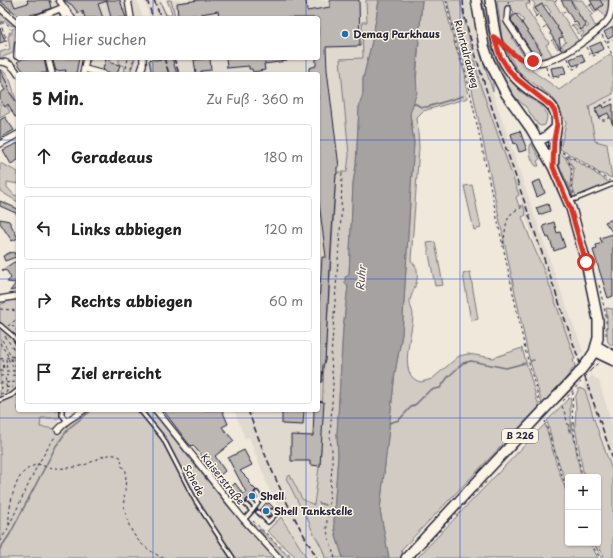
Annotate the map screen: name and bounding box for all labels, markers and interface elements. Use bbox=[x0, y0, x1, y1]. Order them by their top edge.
search box bbox=[16, 16, 320, 60]
street label: Ruhrtalradweg bbox=[451, 18, 484, 90]
place label: Demag Parkhaus bbox=[353, 26, 440, 41]
icon: search bbox=[30, 27, 52, 49]
text: Hier suchen bbox=[62, 27, 147, 50]
marker: Demag Parkhaus bbox=[340, 29, 350, 39]
route end bbox=[524, 52, 542, 70]
text: 5 Min. bbox=[32, 85, 84, 111]
text: Zu Fuß · 360 m bbox=[206, 89, 304, 108]
icon: ahead bbox=[33, 145, 55, 167]
text: Geradeaus bbox=[71, 145, 153, 168]
text: 180 m bbox=[264, 147, 303, 166]
icon: left bbox=[33, 217, 55, 239]
text: Links abbiegen bbox=[71, 217, 182, 240]
text: 120 m bbox=[264, 219, 303, 238]
route start bbox=[577, 253, 595, 271]
water label: Ruhr bbox=[351, 263, 370, 291]
icon: right bbox=[33, 289, 55, 311]
text: Rechts abbiegen bbox=[71, 289, 192, 312]
text: 60 m bbox=[269, 291, 303, 310]
icon: arrive bbox=[33, 361, 55, 383]
text: Ziel erreicht bbox=[71, 361, 162, 384]
road number: B 226 bbox=[502, 429, 538, 443]
street label: Kaiserstraße bbox=[198, 450, 249, 508]
street label: Schede bbox=[180, 461, 209, 499]
map controls bbox=[565, 474, 601, 546]
button: + bbox=[565, 474, 601, 510]
place label: Shell bbox=[260, 488, 284, 503]
marker: Shell bbox=[247, 491, 257, 501]
place label: Shell Tankstelle bbox=[274, 503, 353, 518]
marker: Shell Tankstelle bbox=[261, 506, 271, 516]
button: − bbox=[565, 510, 601, 546]

